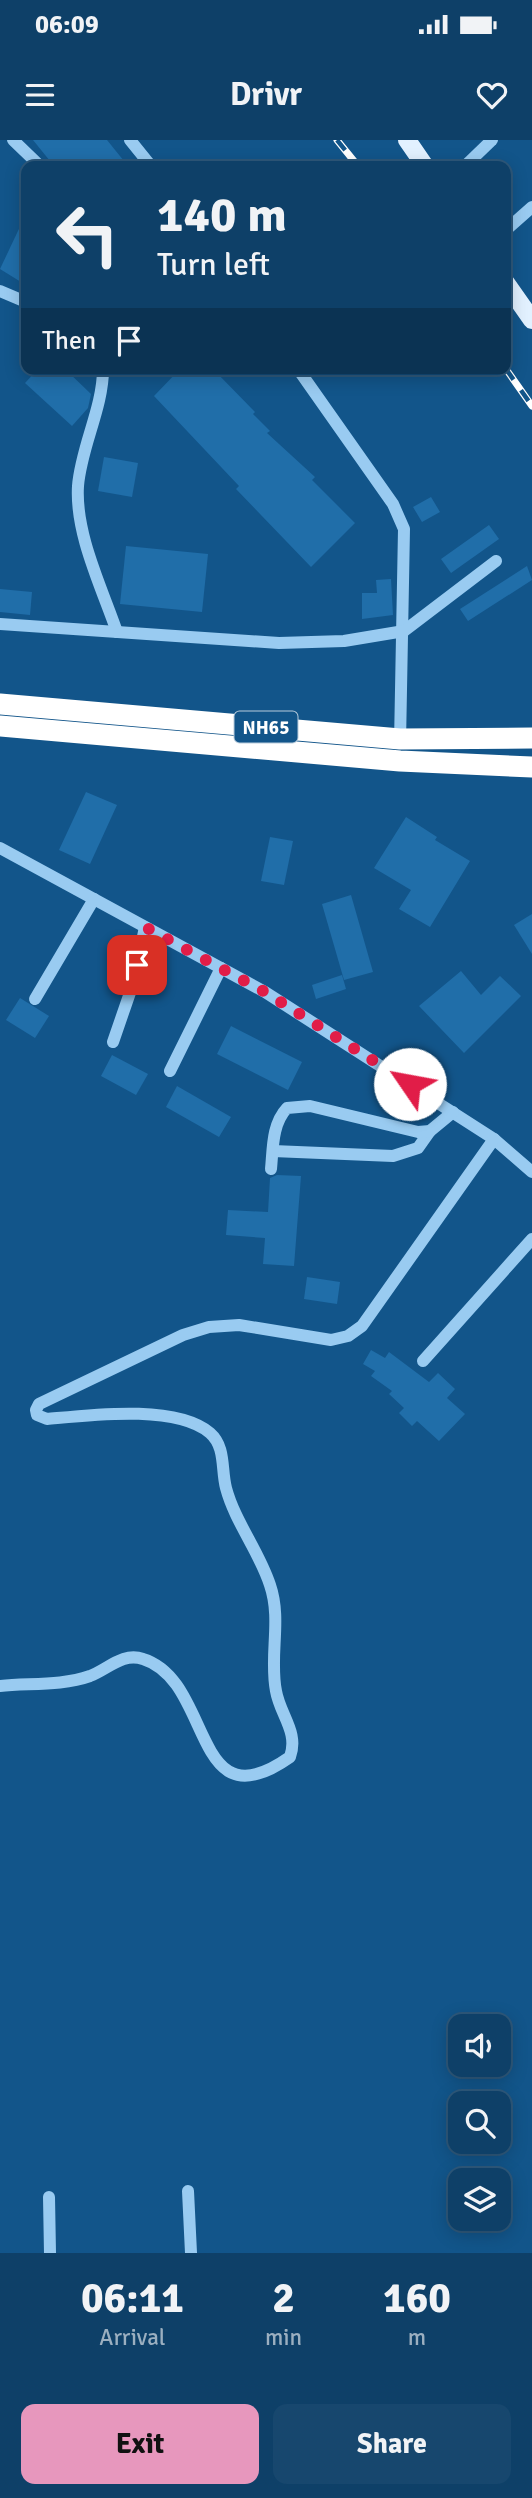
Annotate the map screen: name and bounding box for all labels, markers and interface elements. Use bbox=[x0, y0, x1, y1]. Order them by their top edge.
text: 06:09 bbox=[35, 9, 99, 41]
text: Drivr bbox=[230, 75, 302, 114]
icon: menu bbox=[21, 76, 59, 114]
icon: heart bbox=[473, 76, 511, 114]
text: 140 m bbox=[157, 185, 287, 245]
icon: left bbox=[42, 189, 133, 280]
text: Turn left bbox=[157, 245, 270, 284]
icon: arrive bbox=[110, 322, 148, 360]
text: Then bbox=[42, 325, 96, 357]
road number: NH65 bbox=[234, 712, 298, 742]
pin bbox=[107, 935, 167, 995]
icon: arrive bbox=[118, 946, 156, 984]
position arrow bbox=[373, 1047, 447, 1121]
map controls bbox=[448, 2014, 511, 2231]
button: sound bbox=[448, 2014, 511, 2077]
button: search bbox=[448, 2091, 511, 2154]
button: layers bbox=[448, 2168, 511, 2231]
text: 06:11 bbox=[81, 2273, 184, 2324]
text: 2 bbox=[272, 2273, 295, 2324]
text: 160 bbox=[383, 2273, 451, 2324]
text: Arrival bbox=[99, 2323, 166, 2352]
text: min bbox=[265, 2323, 302, 2352]
text: m bbox=[408, 2323, 426, 2352]
button: Exit bbox=[21, 2404, 259, 2484]
button: Share bbox=[273, 2404, 511, 2484]

